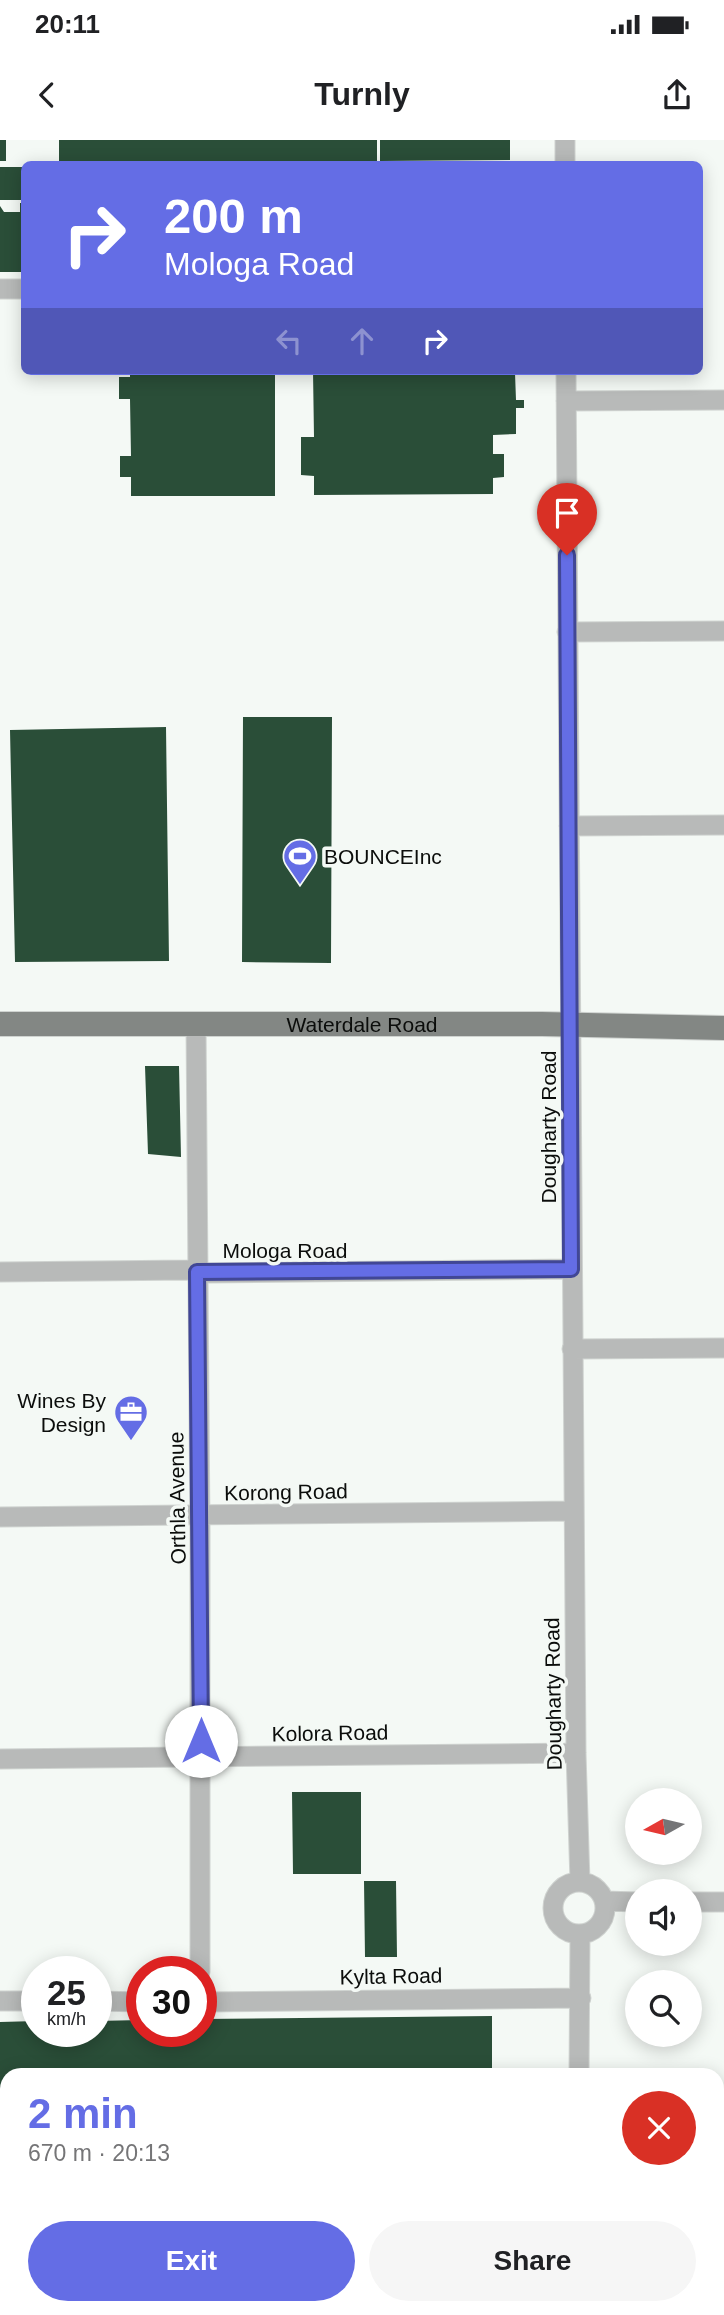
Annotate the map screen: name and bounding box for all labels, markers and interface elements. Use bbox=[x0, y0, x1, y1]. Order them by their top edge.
text: 20:11 bbox=[35, 9, 100, 39]
icon: back bbox=[28, 76, 66, 114]
text: Turnly bbox=[314, 76, 410, 112]
icon: share bbox=[658, 76, 696, 114]
icon: right bbox=[49, 189, 140, 280]
text: 200 m bbox=[164, 189, 303, 243]
text: Mologa Road bbox=[164, 246, 354, 282]
icon: left bbox=[270, 322, 308, 360]
icon: ahead bbox=[343, 322, 381, 360]
icon: right bbox=[416, 322, 454, 360]
pin bbox=[537, 483, 597, 555]
icon: arrive bbox=[548, 494, 586, 532]
sports icon: BOUNCEInc bbox=[281, 837, 319, 886]
place label: BOUNCEInc bbox=[324, 845, 442, 868]
street label: Waterdale Road bbox=[286, 1013, 438, 1036]
street label: Dougharty Road bbox=[537, 1051, 560, 1203]
street label: Mologa Road bbox=[223, 1239, 347, 1262]
place label: Wines By Design bbox=[17, 1389, 106, 1436]
office icon: Wines By Design bbox=[112, 1393, 150, 1442]
street label: Orthla Avenue bbox=[164, 1431, 190, 1565]
street label: Korong Road bbox=[224, 1479, 348, 1505]
street label: Dougharty Road bbox=[540, 1617, 566, 1771]
position arrow bbox=[164, 1704, 238, 1778]
street label: Kolora Road bbox=[271, 1720, 389, 1746]
north arrow bbox=[625, 1788, 702, 1866]
map controls bbox=[625, 1788, 702, 2047]
button: sound bbox=[625, 1879, 702, 1956]
speed limit sign: 30 bbox=[126, 1956, 217, 2047]
street label: Kylta Road bbox=[339, 1964, 443, 1988]
button: search bbox=[625, 1970, 702, 2047]
text: 25 bbox=[47, 1973, 86, 2012]
text: km/h bbox=[47, 2009, 86, 2029]
text: 2 min bbox=[28, 2090, 138, 2137]
button: close bbox=[622, 2091, 696, 2165]
text: 670 m · 20:13 bbox=[28, 2140, 170, 2166]
button: Exit bbox=[28, 2221, 355, 2301]
button: Share bbox=[369, 2221, 696, 2301]

